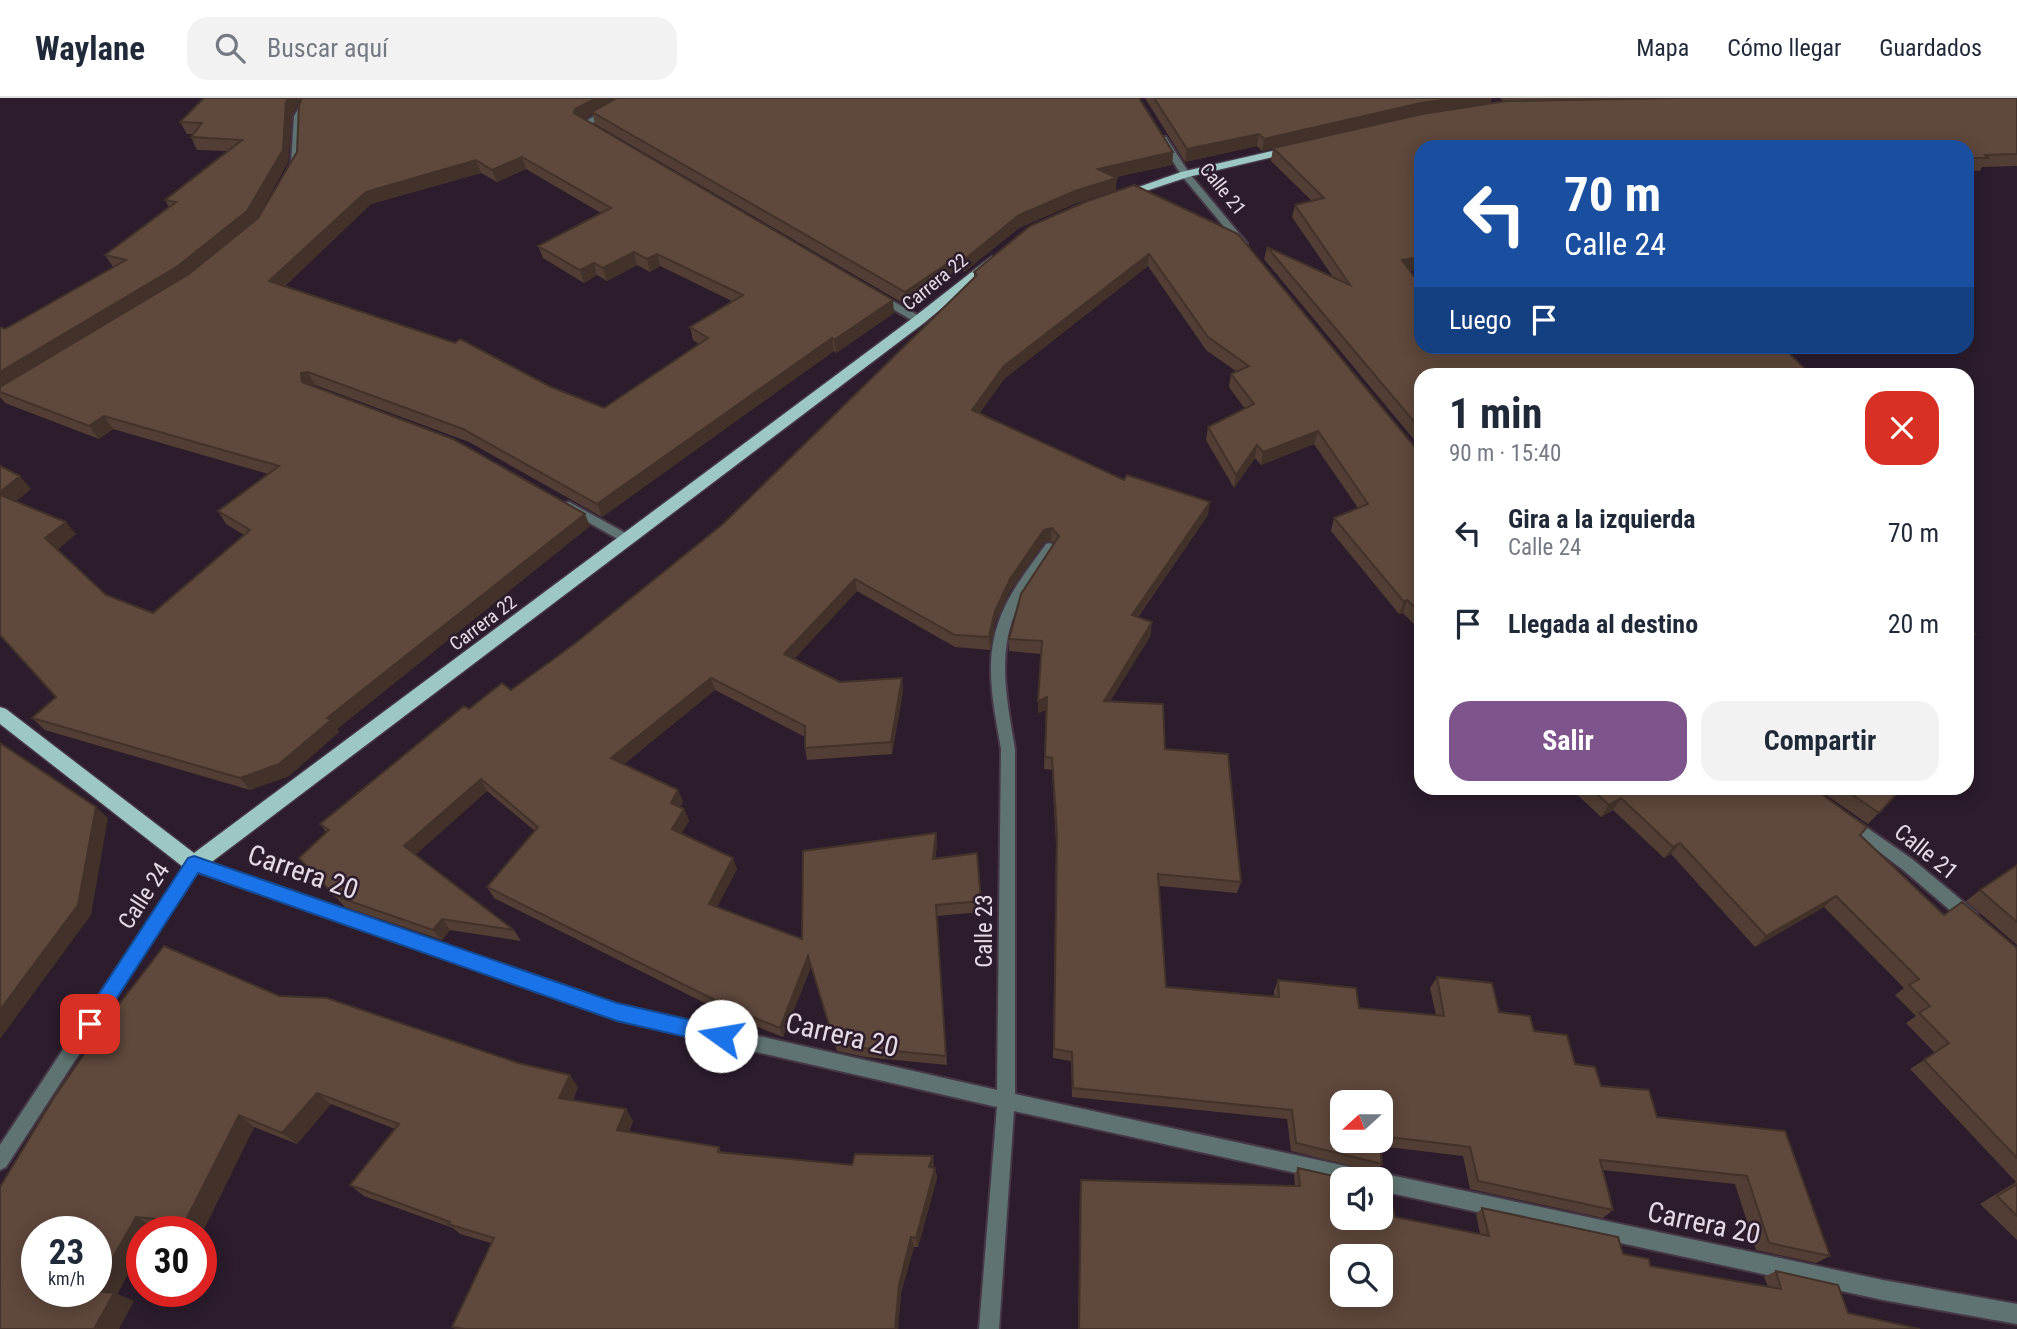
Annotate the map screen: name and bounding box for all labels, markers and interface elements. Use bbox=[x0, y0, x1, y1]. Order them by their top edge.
search box bbox=[187, 17, 677, 80]
text: Waylane bbox=[35, 29, 145, 68]
icon: search bbox=[211, 29, 249, 67]
text: Buscar aquí bbox=[267, 33, 388, 63]
text: Mapa bbox=[1636, 34, 1689, 62]
text: Cómo llegar bbox=[1727, 34, 1841, 62]
text: Guardados bbox=[1879, 34, 1982, 62]
street label: Calle 21 bbox=[1195, 158, 1251, 220]
text: 70 m bbox=[1564, 166, 1661, 223]
icon: left bbox=[1449, 168, 1540, 259]
text: Calle 24 bbox=[1564, 225, 1666, 263]
street label: Carrera 22 bbox=[898, 249, 972, 315]
icon: arrive bbox=[1525, 301, 1563, 339]
text: Luego bbox=[1449, 305, 1511, 335]
text: 1 min bbox=[1449, 389, 1542, 438]
button: close bbox=[1865, 391, 1939, 465]
text: 90 m · 15:40 bbox=[1449, 440, 1561, 467]
text: Gira a la izquierda bbox=[1508, 504, 1696, 534]
icon: left bbox=[1449, 514, 1487, 552]
text: 70 m bbox=[1888, 518, 1939, 548]
text: Calle 24 bbox=[1508, 534, 1581, 561]
street label: Carrera 22 bbox=[445, 590, 521, 656]
icon: arrive bbox=[1449, 605, 1487, 643]
text: Llegada al destino bbox=[1508, 609, 1698, 639]
text: 20 m bbox=[1888, 609, 1939, 639]
button: Salir bbox=[1449, 701, 1687, 781]
button: Compartir bbox=[1701, 701, 1939, 781]
street label: Calle 21 bbox=[1889, 818, 1963, 886]
street label: Carrera 20 bbox=[243, 838, 363, 906]
street label: Calle 24 bbox=[113, 858, 175, 934]
street label: Calle 23 bbox=[971, 894, 998, 968]
pin bbox=[60, 994, 120, 1054]
position arrow bbox=[684, 999, 758, 1073]
icon: arrive bbox=[71, 1005, 109, 1043]
street label: Carrera 20 bbox=[782, 1006, 902, 1064]
north arrow bbox=[1330, 1090, 1393, 1153]
map controls bbox=[1330, 1090, 1393, 1307]
button: sound bbox=[1330, 1167, 1393, 1230]
street label: Carrera 20 bbox=[1644, 1195, 1764, 1251]
speed limit sign: 30 bbox=[126, 1216, 217, 1307]
text: 23 bbox=[49, 1232, 84, 1273]
button: search bbox=[1330, 1244, 1393, 1307]
text: km/h bbox=[48, 1268, 85, 1289]

